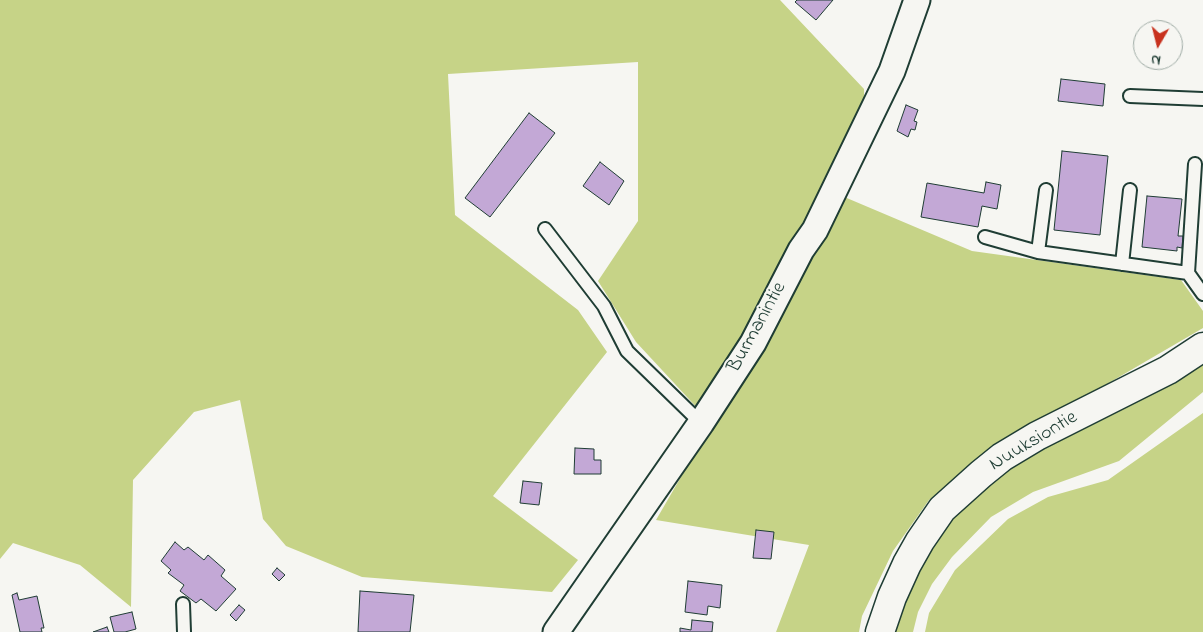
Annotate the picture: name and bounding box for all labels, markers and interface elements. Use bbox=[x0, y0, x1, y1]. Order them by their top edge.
north arrow bbox=[1133, 20, 1183, 70]
text: N bbox=[1150, 48, 1162, 70]
street label: Burmanintie bbox=[723, 278, 793, 378]
street label: Nuuksiontie bbox=[986, 406, 1082, 478]

